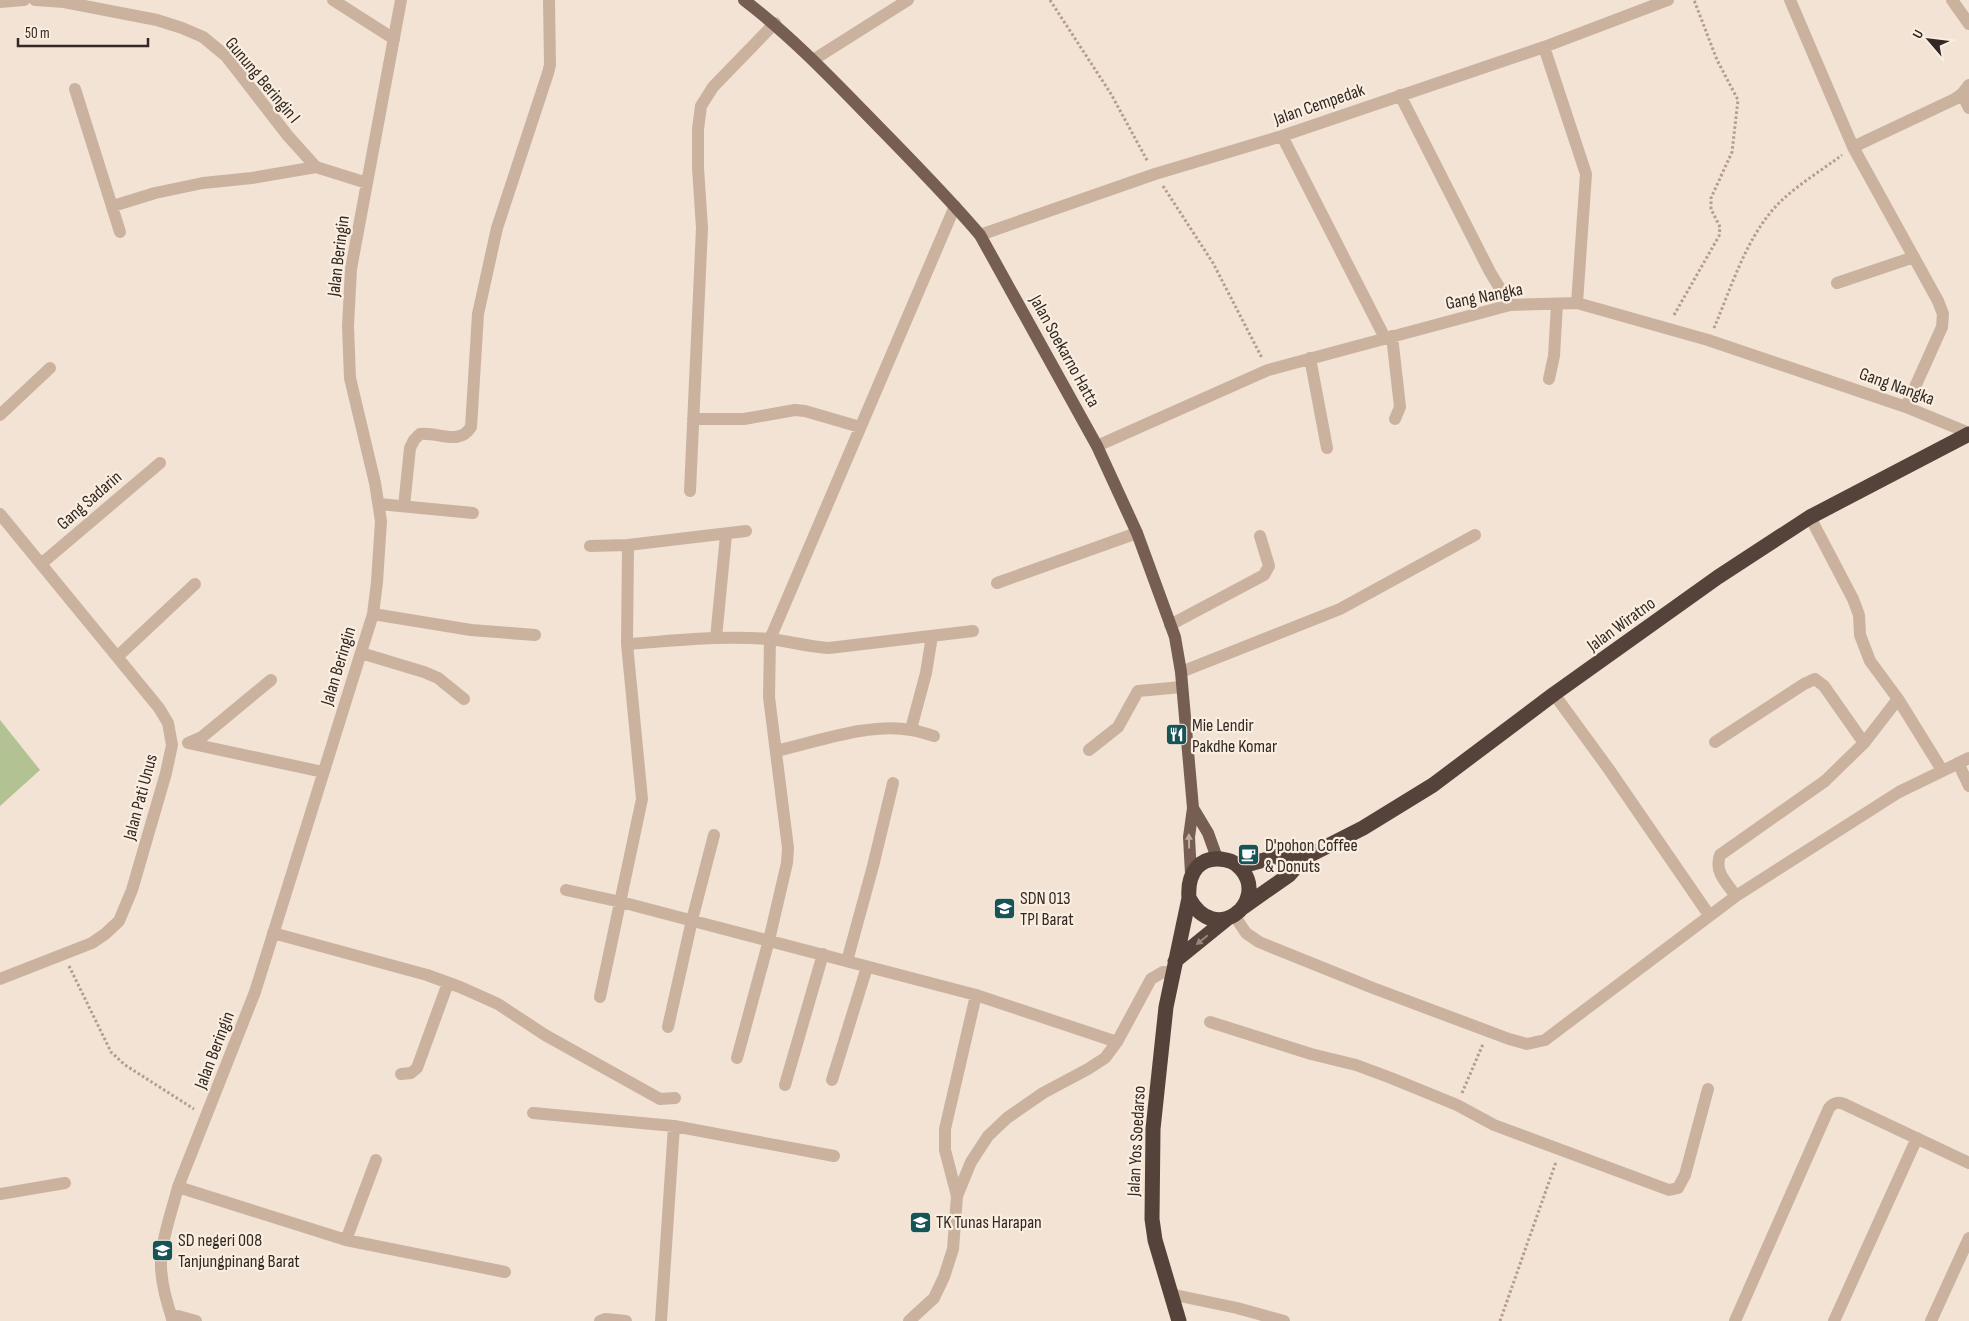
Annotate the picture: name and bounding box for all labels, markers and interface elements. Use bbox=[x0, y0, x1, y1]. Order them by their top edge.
scale bar bbox=[18, 15, 148, 47]
north arrow bbox=[1904, 15, 1954, 65]
text: 50 m bbox=[25, 24, 50, 43]
text: U bbox=[1909, 27, 1927, 41]
street label: Gunung Beringin I bbox=[221, 33, 305, 128]
street label: Jalan Cempedak bbox=[1270, 79, 1368, 130]
street label: Jalan Beringin bbox=[323, 214, 354, 299]
street label: Gang Nangka bbox=[1444, 279, 1525, 314]
street label: Jalan Soekarno Hatta bbox=[1025, 291, 1104, 411]
street label: Gang Nangka bbox=[1856, 363, 1937, 410]
street label: Gang Sadarin bbox=[53, 467, 126, 534]
street label: Jalan Wiratno bbox=[1582, 593, 1659, 657]
street label: Jalan Beringin bbox=[316, 624, 360, 709]
place label: Mie Lendir Pakdhe Komar bbox=[1192, 715, 1277, 757]
restaurant icon: Mie Lendir Pakdhe Komar bbox=[1164, 723, 1188, 747]
street label: Jalan Pati Unus bbox=[119, 752, 162, 843]
one-way arrow bbox=[1185, 832, 1193, 848]
place label: D'pohon Coffee & Donuts bbox=[1265, 835, 1358, 877]
cafe icon: D'pohon Coffee & Donuts bbox=[1237, 843, 1261, 867]
place label: SDN 013 TPI Barat bbox=[1020, 888, 1074, 930]
school or university icon: SDN 013 TPI Barat bbox=[992, 896, 1016, 920]
one-way arrow bbox=[1195, 934, 1208, 945]
street label: Jalan Beringin bbox=[190, 1009, 239, 1093]
street label: Jalan Yos Soedarso bbox=[1123, 1085, 1150, 1198]
school or university icon: TK Tunas Harapan bbox=[908, 1210, 932, 1234]
place label: TK Tunas Harapan bbox=[936, 1212, 1042, 1233]
place label: SD negeri 008 Tanjungpinang Barat bbox=[178, 1230, 300, 1272]
school or university icon: SD negeri 008 Tanjungpinang Barat bbox=[150, 1238, 174, 1262]

